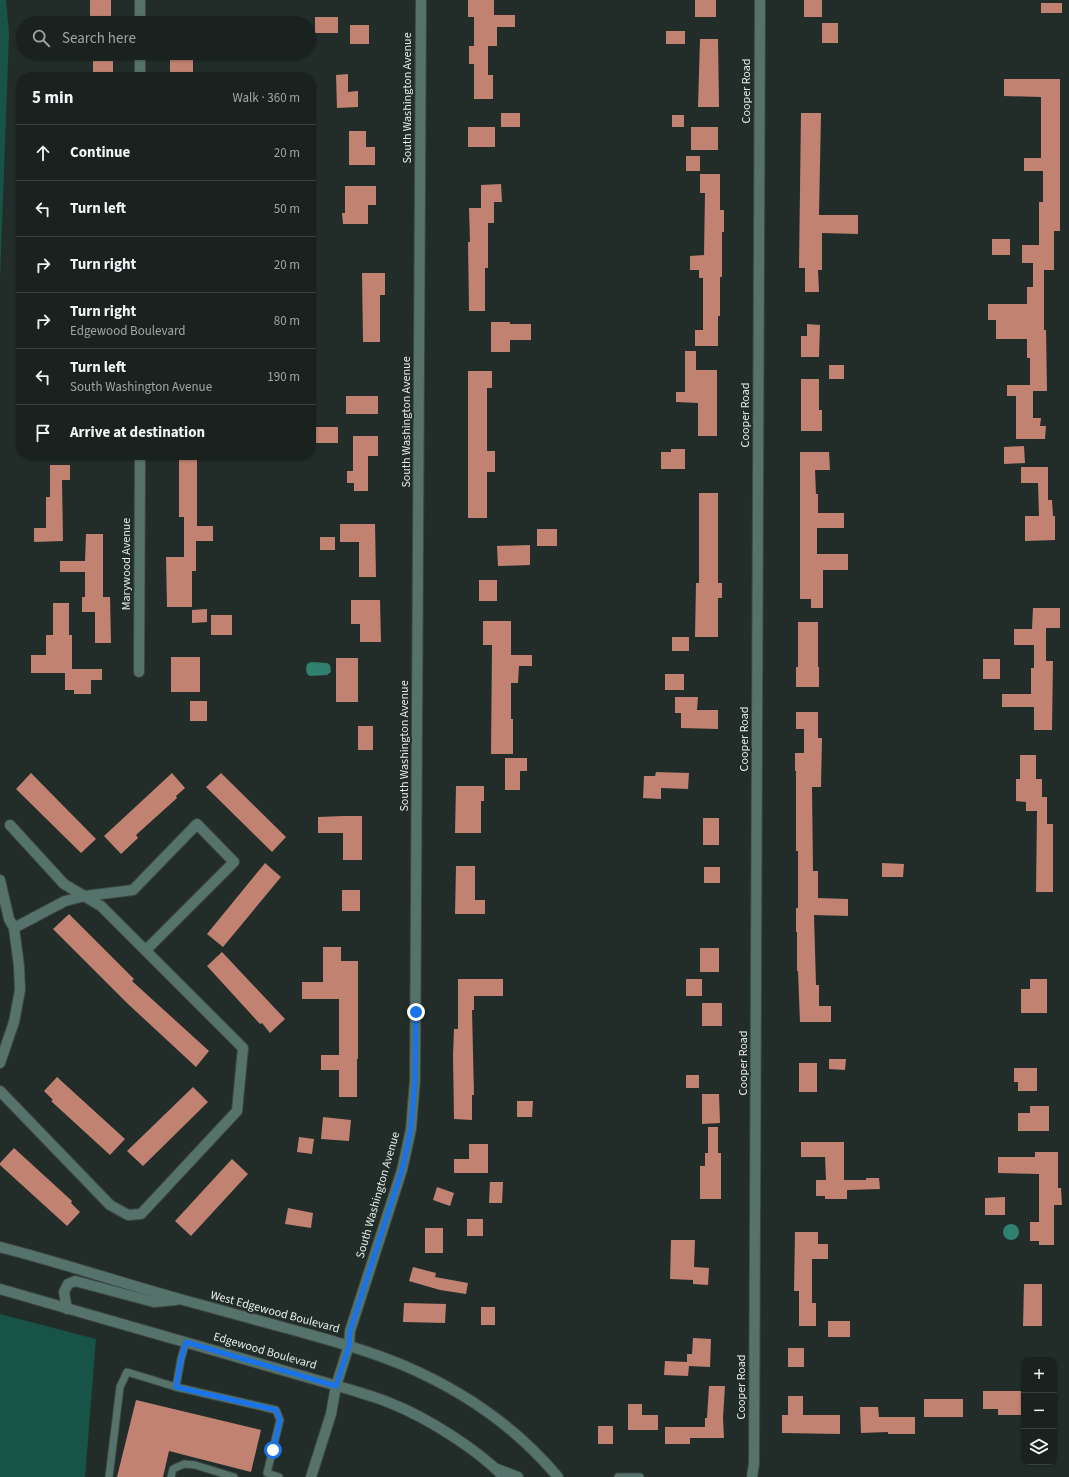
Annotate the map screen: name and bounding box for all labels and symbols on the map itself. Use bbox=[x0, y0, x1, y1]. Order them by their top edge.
street label: South Washington Avenue bbox=[399, 32, 416, 164]
street label: Cooper Road bbox=[738, 59, 755, 123]
street label: South Washington Avenue bbox=[398, 356, 415, 488]
street label: Cooper Road bbox=[737, 383, 754, 447]
street label: Marywood Avenue bbox=[118, 518, 135, 610]
street label: South Washington Avenue bbox=[396, 680, 413, 812]
street label: Cooper Road bbox=[736, 707, 753, 771]
route end bbox=[407, 1003, 425, 1021]
street label: Cooper Road bbox=[735, 1031, 752, 1095]
street label: South Washington Avenue bbox=[352, 1130, 404, 1260]
street label: West Edgewood Boulevard bbox=[208, 1287, 342, 1337]
street label: Edgewood Boulevard bbox=[211, 1328, 319, 1374]
street label: Cooper Road bbox=[733, 1355, 750, 1419]
route start bbox=[264, 1441, 282, 1459]

